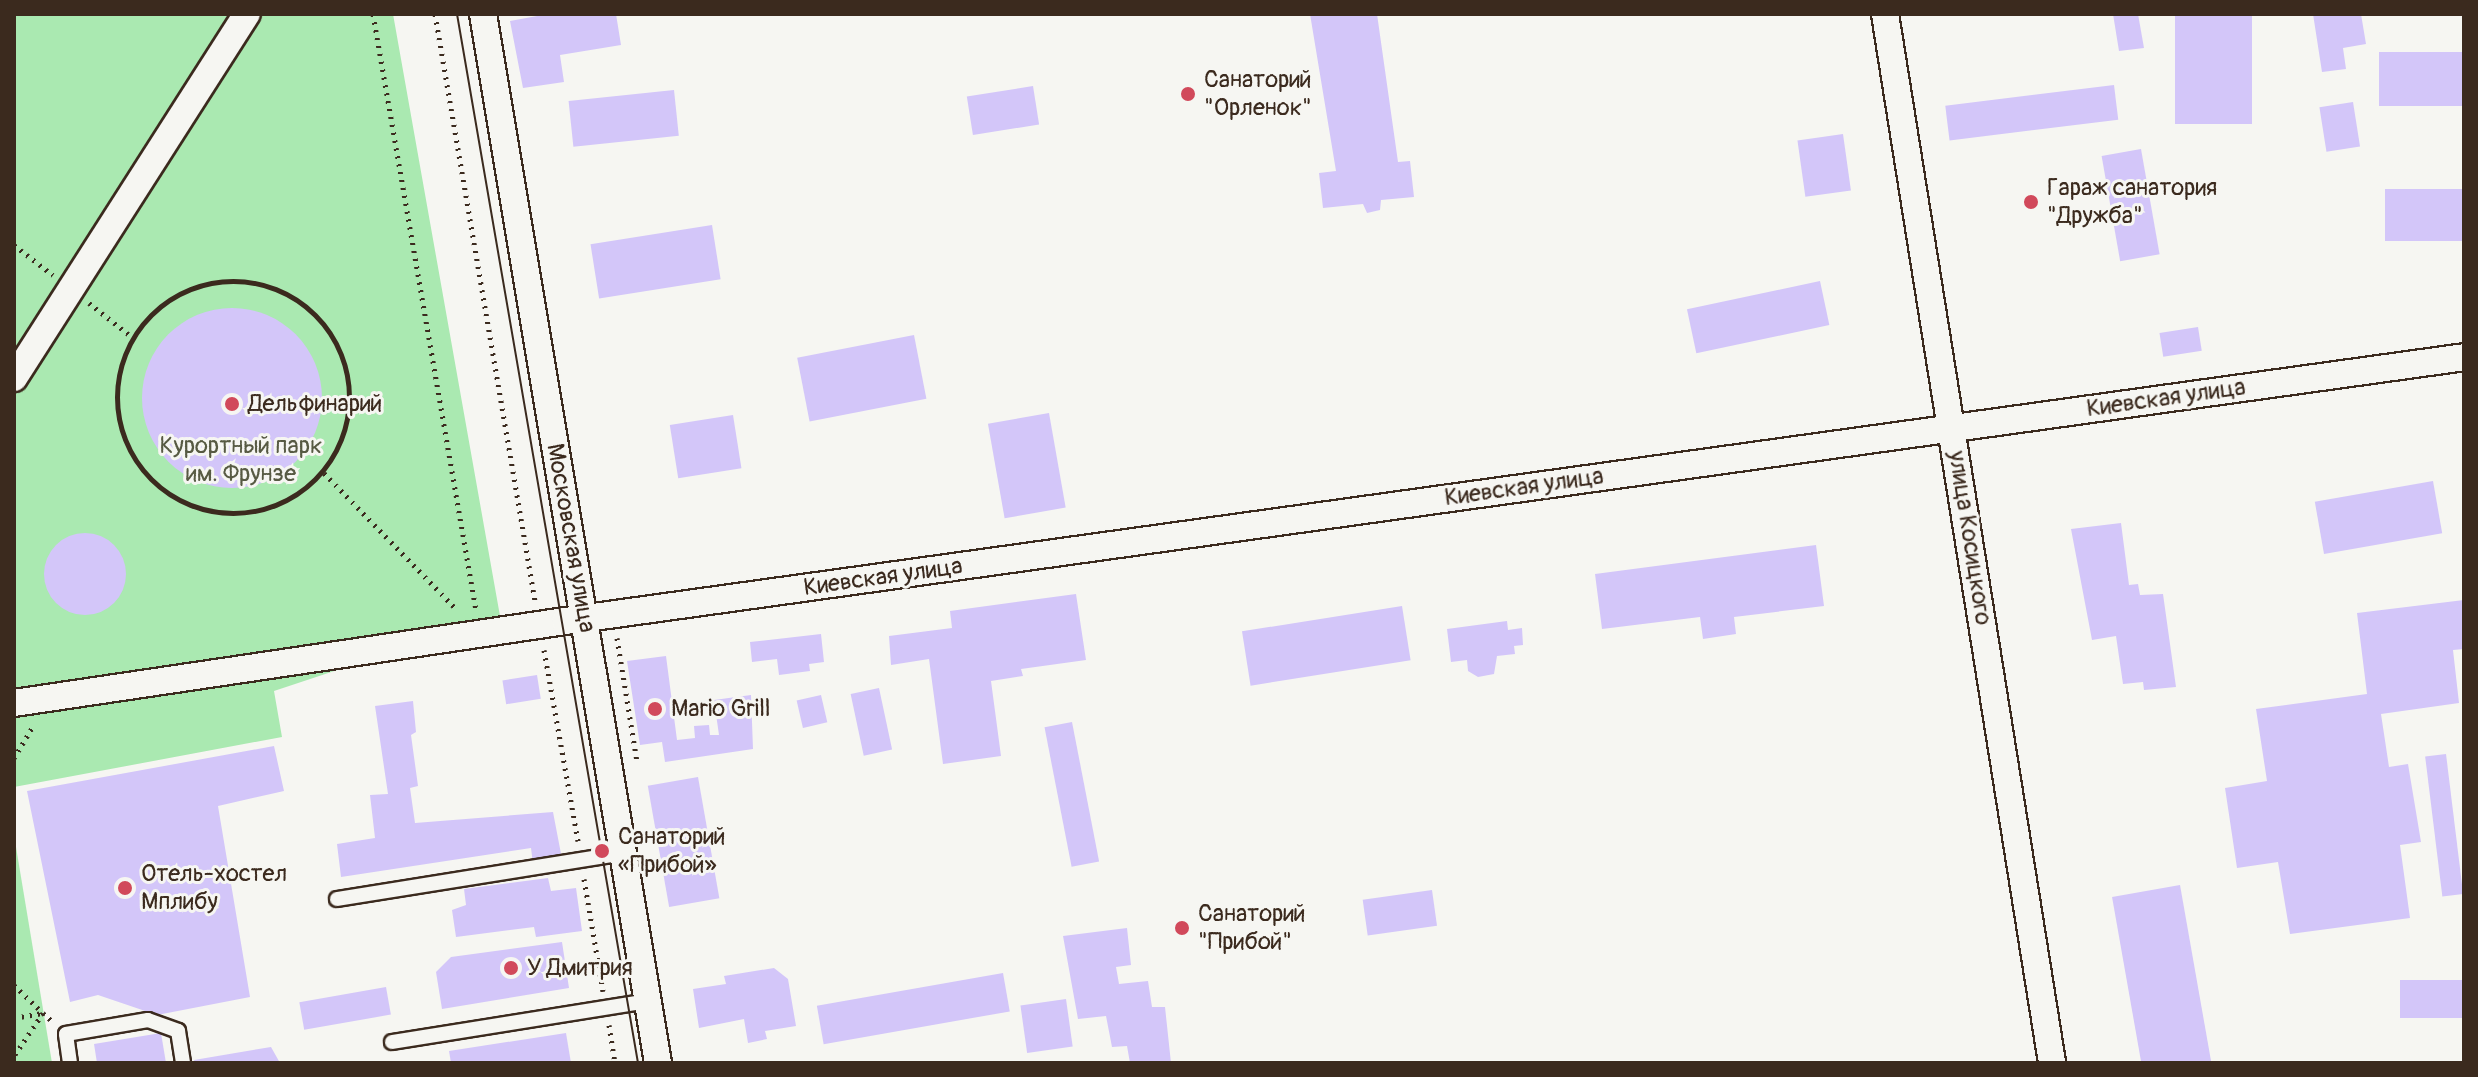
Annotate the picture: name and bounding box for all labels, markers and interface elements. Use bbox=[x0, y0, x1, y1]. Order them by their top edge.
place label: Санаторий "Орленок" bbox=[1204, 66, 1312, 122]
marker: Санаторий "Орленок" bbox=[1179, 85, 1197, 103]
place label: Гараж санатория "Дружба" bbox=[2047, 174, 2217, 230]
marker: Гараж санатория "Дружба" bbox=[2022, 193, 2040, 211]
street label: Киевская улица bbox=[2085, 373, 2247, 423]
place label: Дельфинарий bbox=[248, 390, 382, 418]
marker: Дельфинарий bbox=[223, 395, 241, 413]
park label: Курортный парк им. Фрунзе bbox=[160, 432, 322, 488]
street label: Московская улица bbox=[540, 441, 602, 635]
street label: улица Косицкого bbox=[1942, 449, 1998, 627]
street label: Киевская улица bbox=[1443, 462, 1605, 512]
street label: Киевская улица bbox=[802, 552, 964, 602]
place label: Mario Grill bbox=[671, 695, 771, 723]
marker: Mario Grill bbox=[646, 700, 664, 718]
place label: Санаторий «Прибой» bbox=[618, 823, 726, 879]
marker: Санаторий «Прибой» bbox=[593, 842, 611, 860]
place label: Отель-хостел Мплибу bbox=[141, 860, 287, 916]
marker: Отель-хостел Мплибу bbox=[116, 879, 134, 897]
place label: Санаторий "Прибой" bbox=[1198, 900, 1306, 956]
marker: Санаторий "Прибой" bbox=[1173, 919, 1191, 937]
place label: У Дмитрия bbox=[527, 954, 633, 982]
marker: У Дмитрия bbox=[502, 959, 520, 977]

